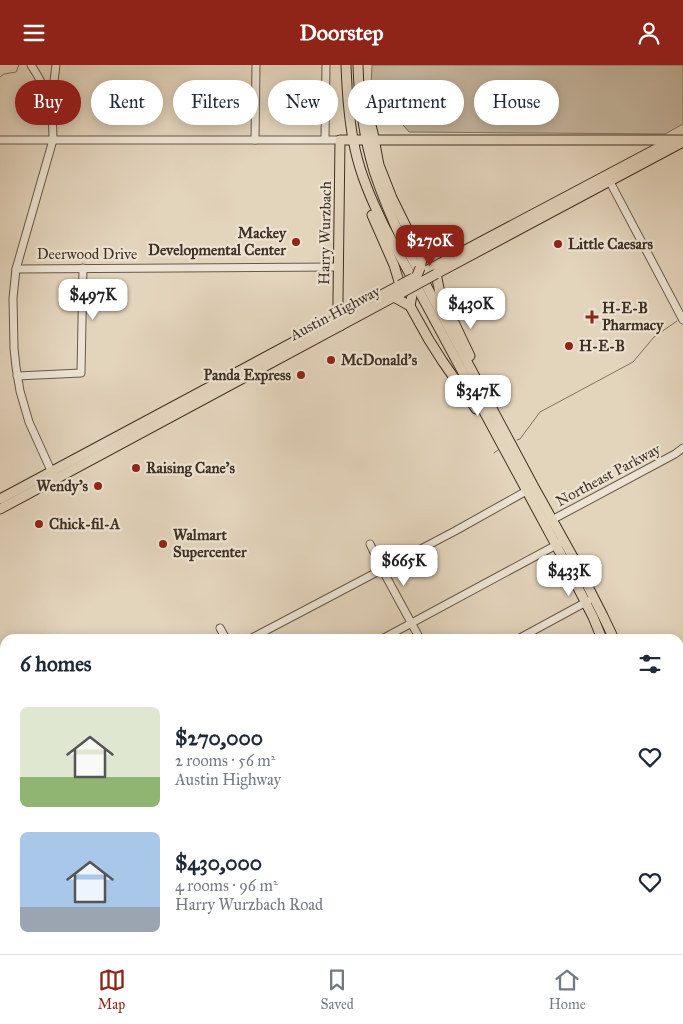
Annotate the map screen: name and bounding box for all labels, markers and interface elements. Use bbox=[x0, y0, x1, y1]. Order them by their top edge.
icon: menu bbox=[20, 19, 48, 47]
text: Doorstep bbox=[299, 19, 384, 46]
icon: person bbox=[635, 19, 663, 47]
chip: Buy bbox=[15, 80, 81, 125]
chip: Rent bbox=[91, 80, 163, 125]
chip: Filters bbox=[173, 80, 258, 125]
chip: New bbox=[268, 80, 338, 125]
chip: Apartment bbox=[348, 80, 464, 125]
chip: House bbox=[474, 80, 559, 125]
street label: Harry Wurzbach bbox=[315, 180, 335, 285]
place label: Mackey Developmental Center bbox=[148, 224, 287, 260]
pin: $270K bbox=[395, 225, 465, 267]
text: $270K bbox=[407, 231, 453, 250]
place label: Little Caesars bbox=[568, 235, 653, 253]
marker: Mackey Developmental Center bbox=[290, 236, 302, 248]
marker: Little Caesars bbox=[552, 238, 564, 250]
street label: Deerwood Drive bbox=[37, 245, 137, 263]
pin: $497K bbox=[58, 279, 128, 321]
street label: Austin Highway bbox=[286, 281, 384, 345]
text: $497K bbox=[70, 285, 117, 304]
pin: $430K bbox=[436, 287, 506, 330]
text: $430K bbox=[448, 294, 494, 313]
place label: H-E-B Pharmacy bbox=[602, 299, 664, 335]
marker: H-E-B Pharmacy bbox=[586, 311, 598, 323]
place label: H-E-B bbox=[579, 337, 625, 355]
marker: H-E-B bbox=[563, 340, 575, 352]
place label: McDonald's bbox=[341, 351, 418, 369]
marker: McDonald's bbox=[325, 354, 337, 366]
place label: Panda Express bbox=[204, 366, 292, 385]
marker: Panda Express bbox=[295, 369, 307, 381]
pin: $347K bbox=[443, 375, 513, 417]
text: $347K bbox=[456, 381, 500, 400]
street label: Northeast Parkway bbox=[553, 439, 664, 510]
place label: Raising Cane's bbox=[146, 459, 235, 478]
marker: Raising Cane's bbox=[130, 462, 142, 474]
place label: Wendy's bbox=[36, 477, 89, 496]
marker: Wendy's bbox=[92, 480, 104, 492]
place label: Chick-fil-A bbox=[49, 515, 121, 533]
marker: Chick-fil-A bbox=[33, 518, 45, 530]
place label: Walmart Supercenter bbox=[173, 526, 247, 562]
marker: Walmart Supercenter bbox=[157, 538, 169, 550]
pin: $665K bbox=[369, 545, 439, 587]
text: $665K bbox=[382, 551, 426, 570]
pin: $433K bbox=[534, 555, 604, 597]
text: $433K bbox=[548, 561, 590, 580]
icon: filters bbox=[636, 650, 664, 678]
text: 6 homes bbox=[20, 651, 92, 677]
text: $270,000 bbox=[175, 725, 263, 751]
icon: home bbox=[60, 727, 120, 787]
icon: heart bbox=[636, 743, 664, 771]
text: 2 rooms · 56 m² bbox=[175, 751, 275, 770]
text: Austin Highway bbox=[175, 770, 281, 789]
text: $430,000 bbox=[175, 850, 262, 876]
icon: home bbox=[60, 852, 120, 912]
icon: heart bbox=[636, 868, 664, 896]
text: 4 rooms · 96 m² bbox=[175, 876, 278, 895]
text: Harry Wurzbach Road bbox=[175, 895, 323, 914]
tab: Map bbox=[98, 966, 126, 1013]
tab: Saved bbox=[321, 966, 354, 1013]
tab: Home bbox=[549, 966, 585, 1013]

